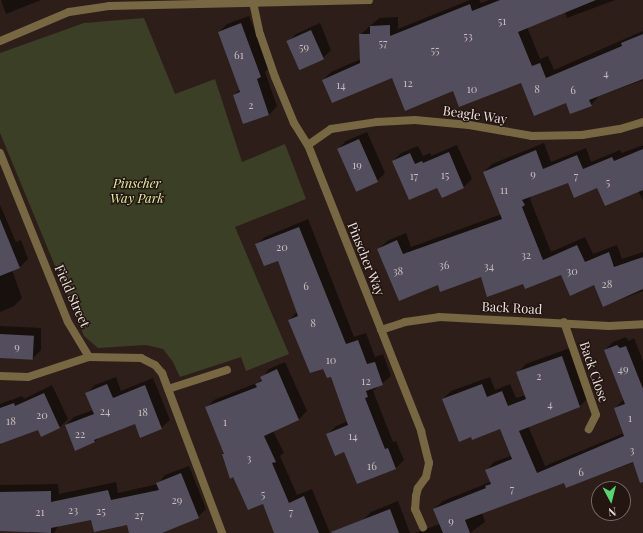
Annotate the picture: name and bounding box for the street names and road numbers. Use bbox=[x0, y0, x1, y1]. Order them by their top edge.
street label: Beagle Way bbox=[441, 103, 509, 127]
street label: Pinscher Way bbox=[344, 220, 388, 298]
street label: Field Street bbox=[51, 262, 93, 330]
street label: Back Road bbox=[481, 299, 543, 317]
street label: Back Close bbox=[576, 340, 612, 404]

